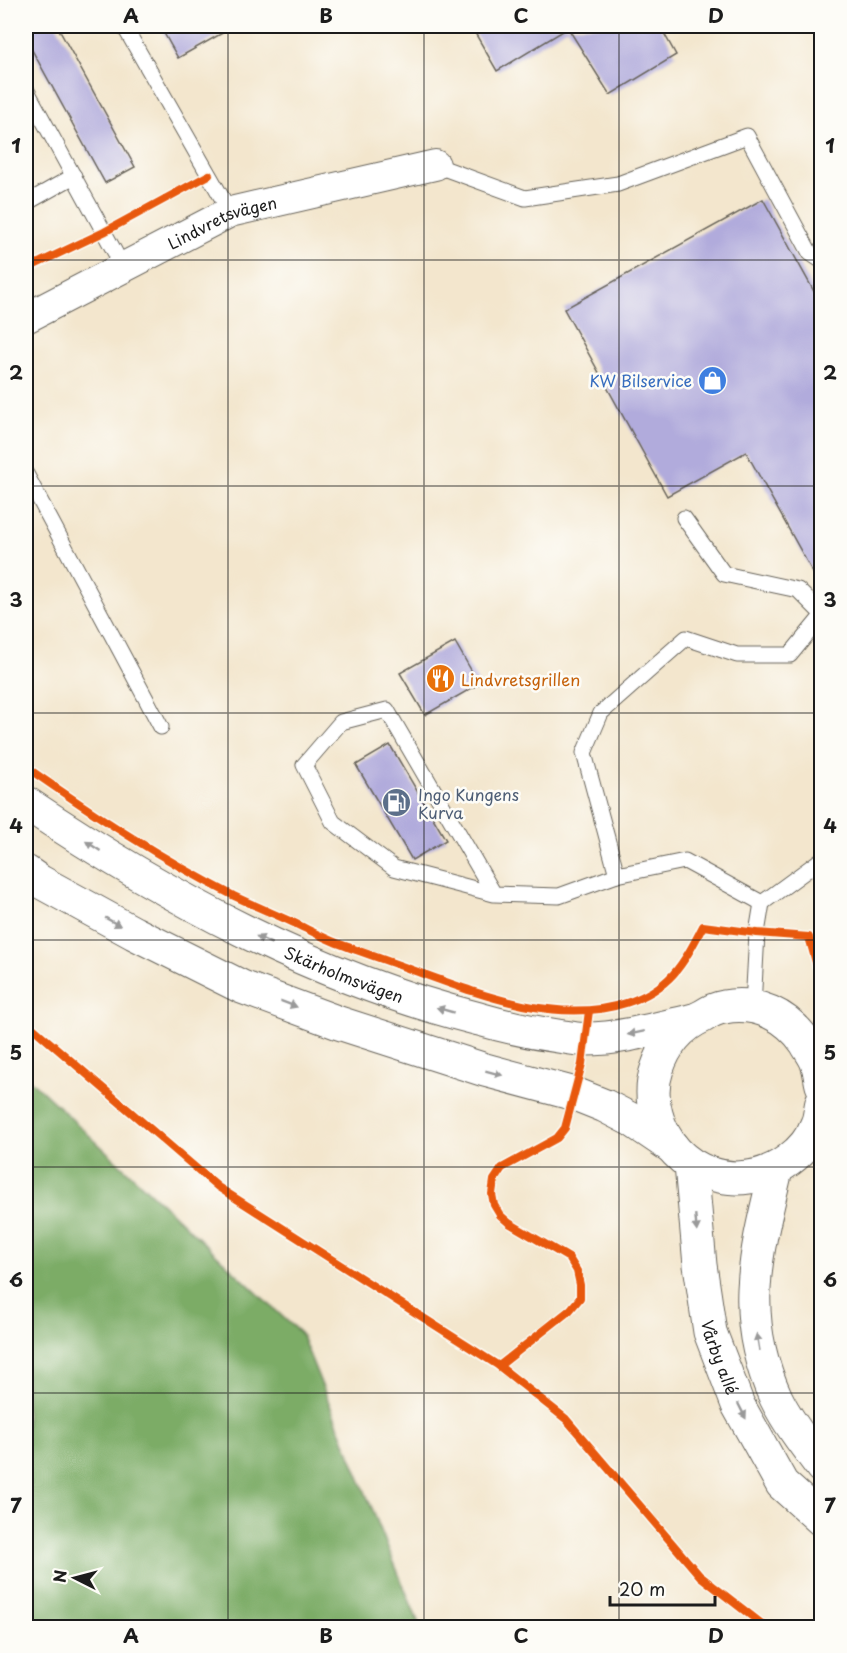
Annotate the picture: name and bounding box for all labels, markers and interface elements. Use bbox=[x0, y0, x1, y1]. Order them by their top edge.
text: A bbox=[123, 0, 139, 30]
text: B bbox=[319, 0, 333, 30]
text: C bbox=[513, 0, 529, 30]
text: D bbox=[708, 0, 724, 30]
text: 1 bbox=[11, 130, 21, 160]
text: 1 bbox=[825, 130, 835, 160]
street label: Lindvretsvägen bbox=[163, 190, 279, 255]
text: 2 bbox=[9, 357, 23, 387]
text: 2 bbox=[823, 357, 837, 387]
shop icon: KW Bilservice bbox=[697, 364, 729, 396]
place label: KW Bilservice bbox=[589, 368, 692, 392]
text: 3 bbox=[9, 584, 23, 614]
text: 3 bbox=[823, 584, 837, 614]
restaurant icon: Lindvretsgrillen bbox=[424, 663, 456, 695]
place label: Lindvretsgrillen bbox=[461, 667, 580, 691]
place label: Ingo Kungens Kurva bbox=[418, 782, 519, 824]
fuel station icon: Ingo Kungens Kurva bbox=[381, 787, 413, 819]
text: 4 bbox=[9, 810, 23, 840]
text: 4 bbox=[823, 810, 837, 840]
one-way arrow bbox=[85, 841, 101, 852]
one-way arrow bbox=[105, 917, 122, 927]
one-way arrow bbox=[255, 935, 272, 944]
street label: Skärholmsvägen bbox=[281, 940, 407, 1008]
one-way arrow bbox=[280, 1000, 298, 1010]
one-way arrow bbox=[436, 1005, 454, 1015]
one-way arrow bbox=[627, 1028, 646, 1038]
text: 5 bbox=[10, 1037, 22, 1067]
text: 5 bbox=[824, 1037, 836, 1067]
one-way arrow bbox=[485, 1068, 503, 1078]
one-way arrow bbox=[691, 1213, 701, 1232]
text: 6 bbox=[9, 1264, 23, 1294]
text: 6 bbox=[823, 1264, 837, 1294]
street label: Vårby allé bbox=[696, 1318, 745, 1398]
one-way arrow bbox=[753, 1332, 762, 1351]
one-way arrow bbox=[737, 1402, 747, 1419]
text: 7 bbox=[10, 1490, 22, 1520]
text: 7 bbox=[824, 1490, 836, 1520]
north arrow bbox=[45, 1548, 105, 1608]
text: N bbox=[46, 1569, 72, 1584]
scale bar bbox=[610, 1569, 715, 1607]
text: 20 m bbox=[619, 1575, 665, 1602]
text: A bbox=[123, 1620, 139, 1650]
text: B bbox=[319, 1620, 333, 1650]
text: C bbox=[513, 1620, 529, 1650]
text: D bbox=[708, 1620, 724, 1650]

